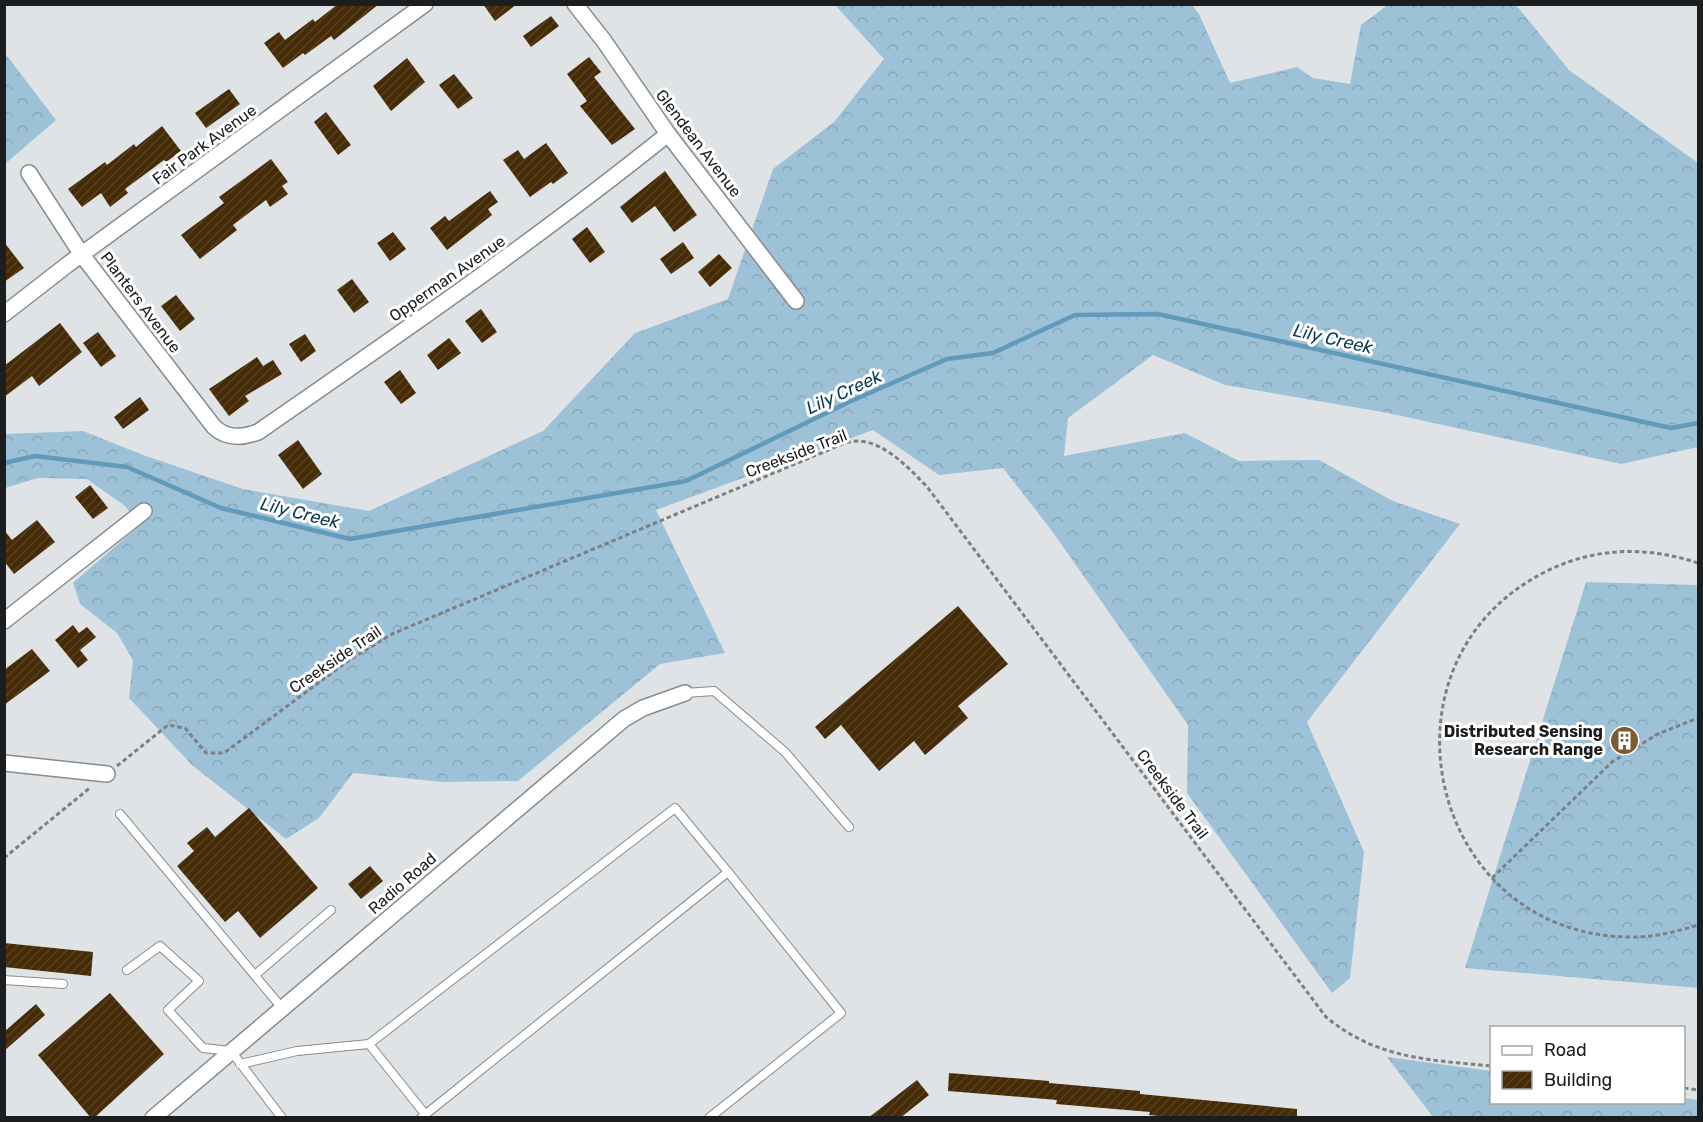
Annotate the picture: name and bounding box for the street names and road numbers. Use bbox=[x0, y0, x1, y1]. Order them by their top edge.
street label: Glendean Avenue bbox=[652, 86, 745, 201]
street label: Fair Park Avenue bbox=[149, 100, 260, 189]
street label: Opperman Avenue bbox=[386, 231, 509, 326]
street label: Planters Avenue bbox=[96, 248, 185, 357]
street label: Creekside Trail bbox=[743, 425, 850, 482]
street label: Creekside Trail bbox=[286, 622, 385, 697]
street label: Creekside Trail bbox=[1133, 746, 1212, 843]
street label: Radio Road bbox=[364, 849, 440, 918]

